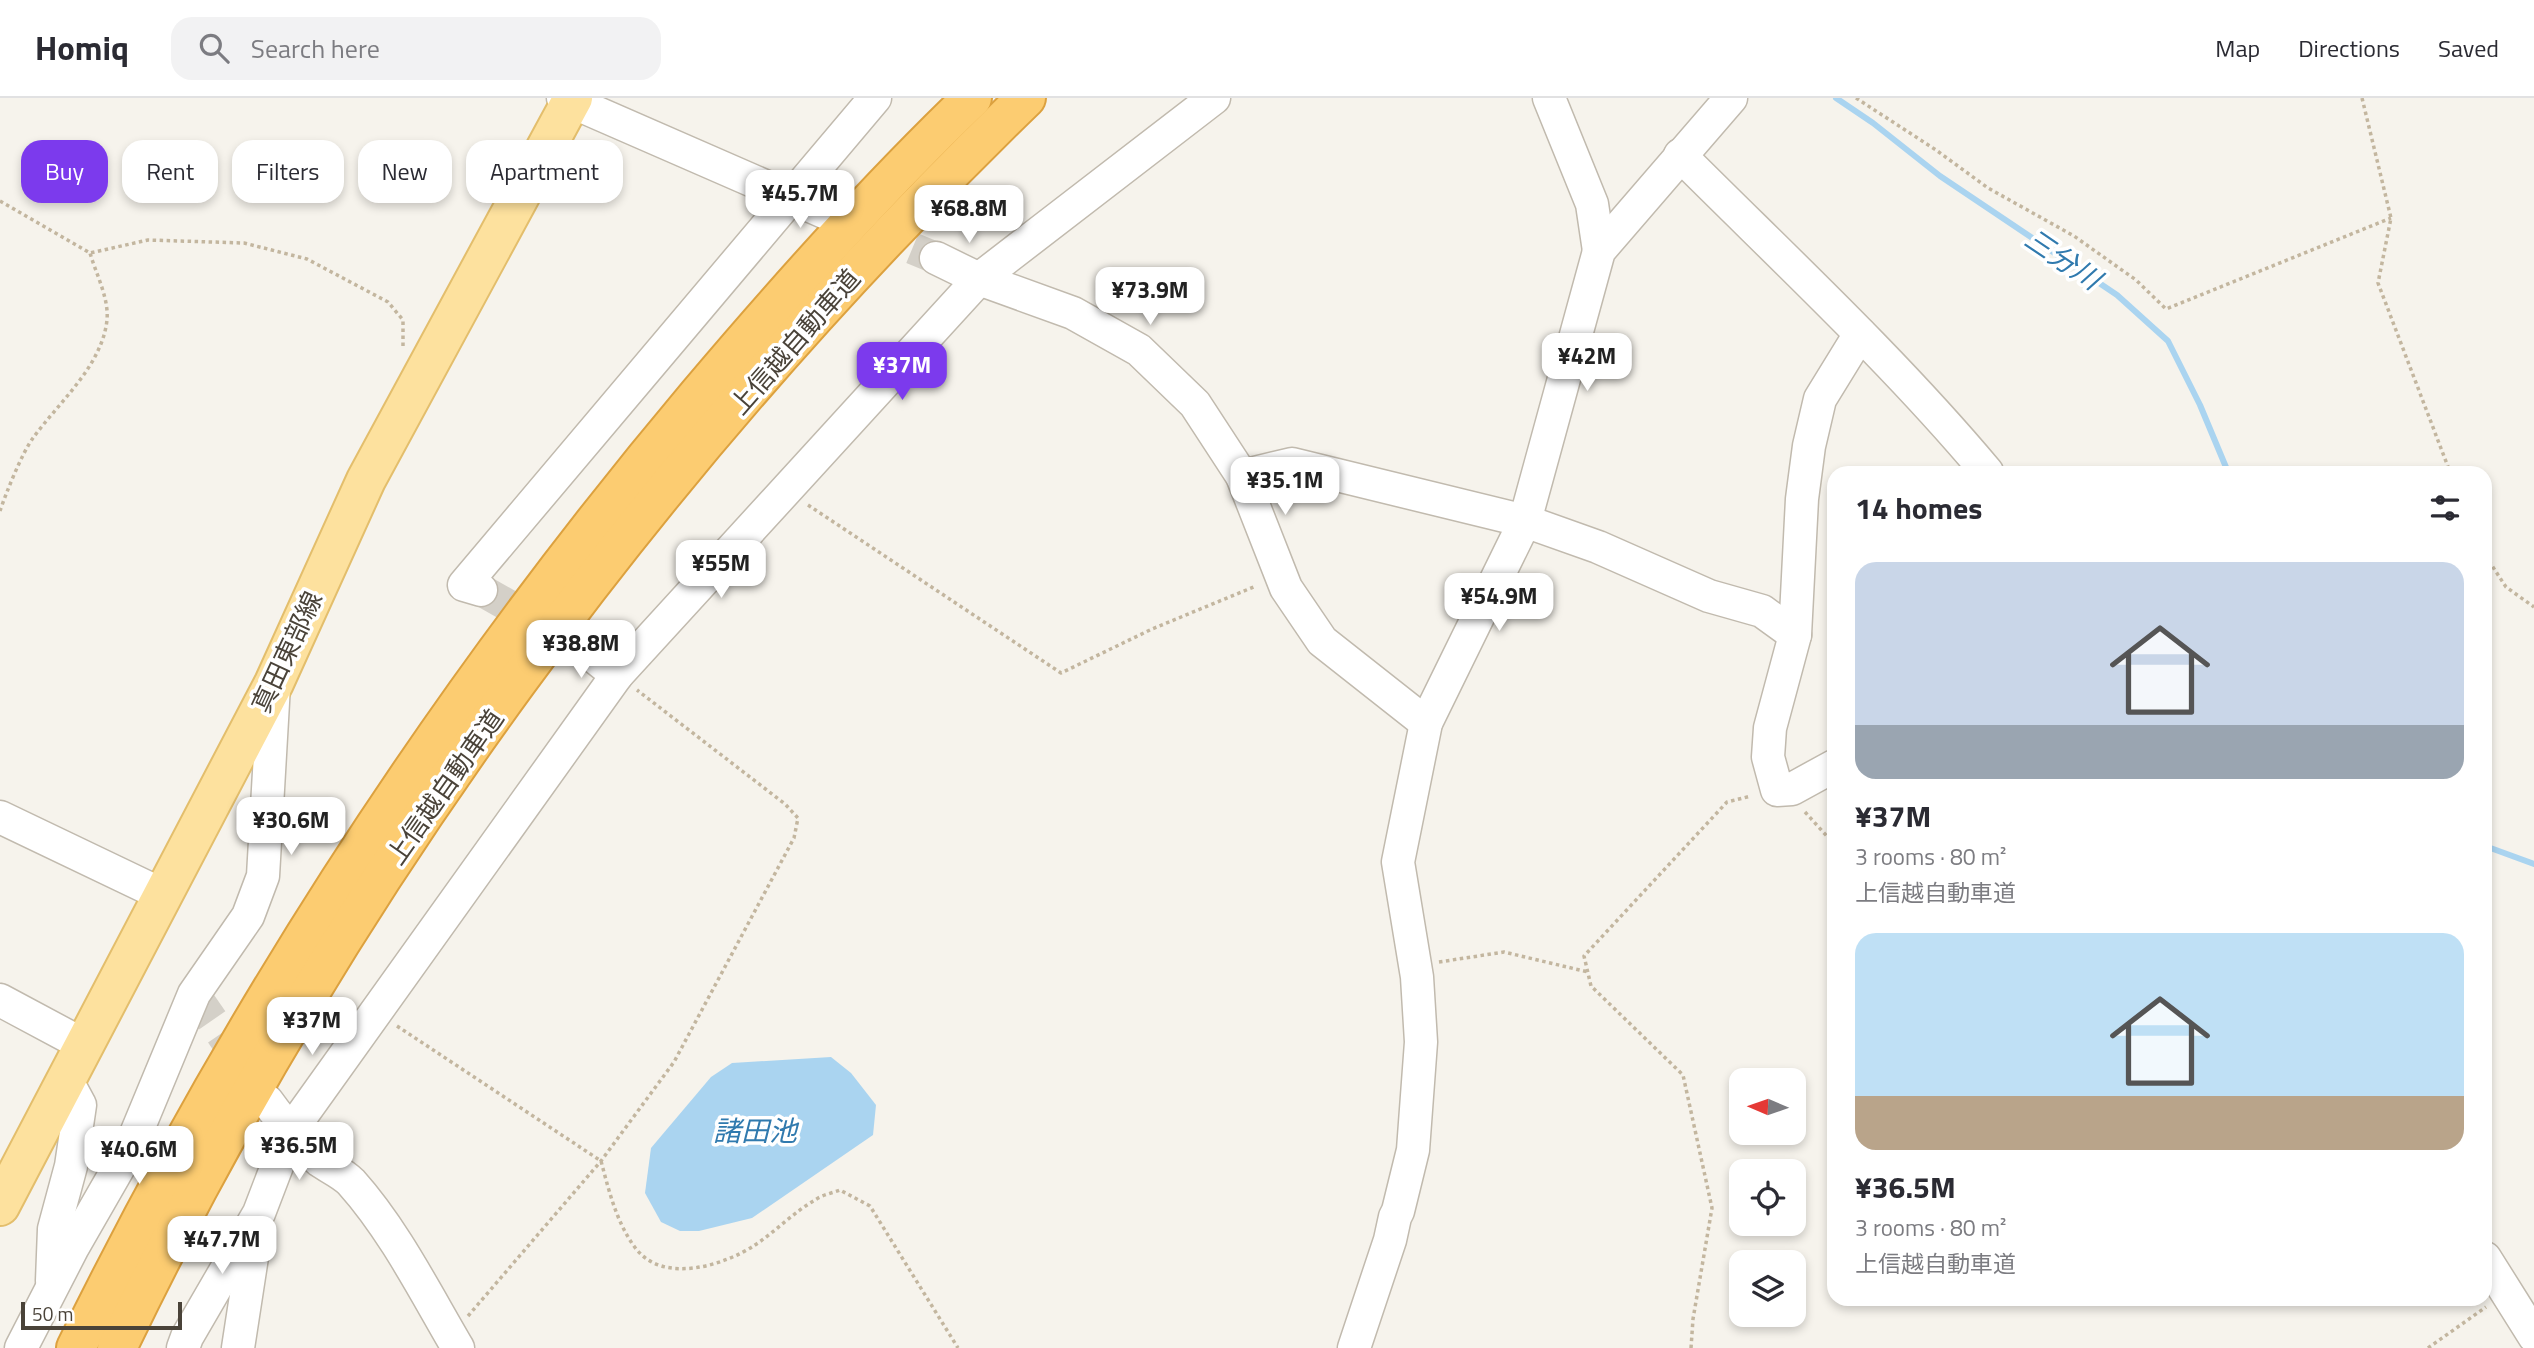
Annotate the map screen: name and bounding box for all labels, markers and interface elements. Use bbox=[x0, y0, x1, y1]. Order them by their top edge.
search box bbox=[171, 17, 661, 80]
text: Homiq bbox=[35, 23, 129, 73]
icon: search bbox=[195, 29, 233, 67]
text: Search here bbox=[251, 29, 380, 68]
text: Map bbox=[2215, 30, 2260, 66]
text: Directions bbox=[2298, 30, 2400, 66]
text: Saved bbox=[2438, 30, 2499, 66]
chip: Buy bbox=[21, 140, 108, 203]
chip: Rent bbox=[122, 140, 218, 203]
chip: Filters bbox=[232, 140, 344, 203]
chip: New bbox=[358, 140, 452, 203]
chip: Apartment bbox=[466, 140, 623, 203]
pin: ¥45.7M bbox=[743, 170, 857, 230]
text: ¥45.7M bbox=[761, 175, 839, 210]
pin: ¥68.8M bbox=[912, 186, 1026, 245]
text: ¥68.8M bbox=[930, 190, 1008, 225]
water label: 三分川 bbox=[2016, 217, 2113, 302]
street label: 上信越自動車道 bbox=[720, 260, 869, 423]
pin: ¥73.9M bbox=[1093, 268, 1207, 327]
text: ¥73.9M bbox=[1111, 272, 1189, 307]
pin: ¥42M bbox=[1546, 334, 1628, 393]
text: ¥42M bbox=[1558, 338, 1616, 373]
pin: ¥37M bbox=[861, 342, 943, 402]
text: ¥37M bbox=[873, 347, 931, 382]
pin: ¥35.1M bbox=[1228, 458, 1342, 517]
text: ¥35.1M bbox=[1246, 462, 1324, 497]
text: 14 homes bbox=[1855, 485, 1982, 531]
icon: filters bbox=[2426, 489, 2464, 527]
pin: ¥55M bbox=[680, 540, 762, 600]
text: ¥55M bbox=[692, 545, 750, 580]
pin: ¥54.9M bbox=[1442, 574, 1556, 633]
text: ¥54.9M bbox=[1460, 578, 1538, 613]
street label: 真田東部線 bbox=[241, 585, 332, 719]
icon: home bbox=[2097, 607, 2223, 733]
pin: ¥38.8M bbox=[524, 620, 638, 680]
text: ¥38.8M bbox=[542, 625, 620, 660]
street label: 上信越自動車道 bbox=[376, 701, 513, 872]
text: ¥37M bbox=[1855, 793, 1931, 839]
pin: ¥30.6M bbox=[234, 798, 348, 857]
text: ¥30.6M bbox=[252, 802, 330, 837]
text: 3 rooms · 80 m² bbox=[1855, 839, 2006, 874]
text: 上信越自動車道 bbox=[1855, 875, 2016, 910]
icon: home bbox=[2097, 978, 2223, 1104]
pin: ¥37M bbox=[271, 998, 353, 1057]
text: ¥37M bbox=[283, 1002, 341, 1037]
north arrow bbox=[1729, 1068, 1806, 1144]
map controls bbox=[1729, 1068, 1806, 1327]
water label: 諸田池 bbox=[713, 1109, 800, 1152]
pin: ¥36.5M bbox=[242, 1122, 356, 1182]
pin: ¥40.6M bbox=[82, 1126, 196, 1186]
text: ¥36.5M bbox=[260, 1127, 338, 1162]
text: ¥40.6M bbox=[100, 1131, 178, 1166]
button: locate bbox=[1729, 1159, 1806, 1236]
text: ¥36.5M bbox=[1855, 1164, 1956, 1210]
text: 3 rooms · 80 m² bbox=[1855, 1210, 2006, 1245]
pin: ¥47.7M bbox=[165, 1216, 279, 1276]
text: ¥47.7M bbox=[183, 1221, 261, 1256]
text: 上信越自動車道 bbox=[1855, 1246, 2016, 1281]
button: layers bbox=[1729, 1250, 1806, 1327]
scale bar bbox=[21, 1299, 182, 1331]
text: 50 m bbox=[32, 1299, 73, 1328]

